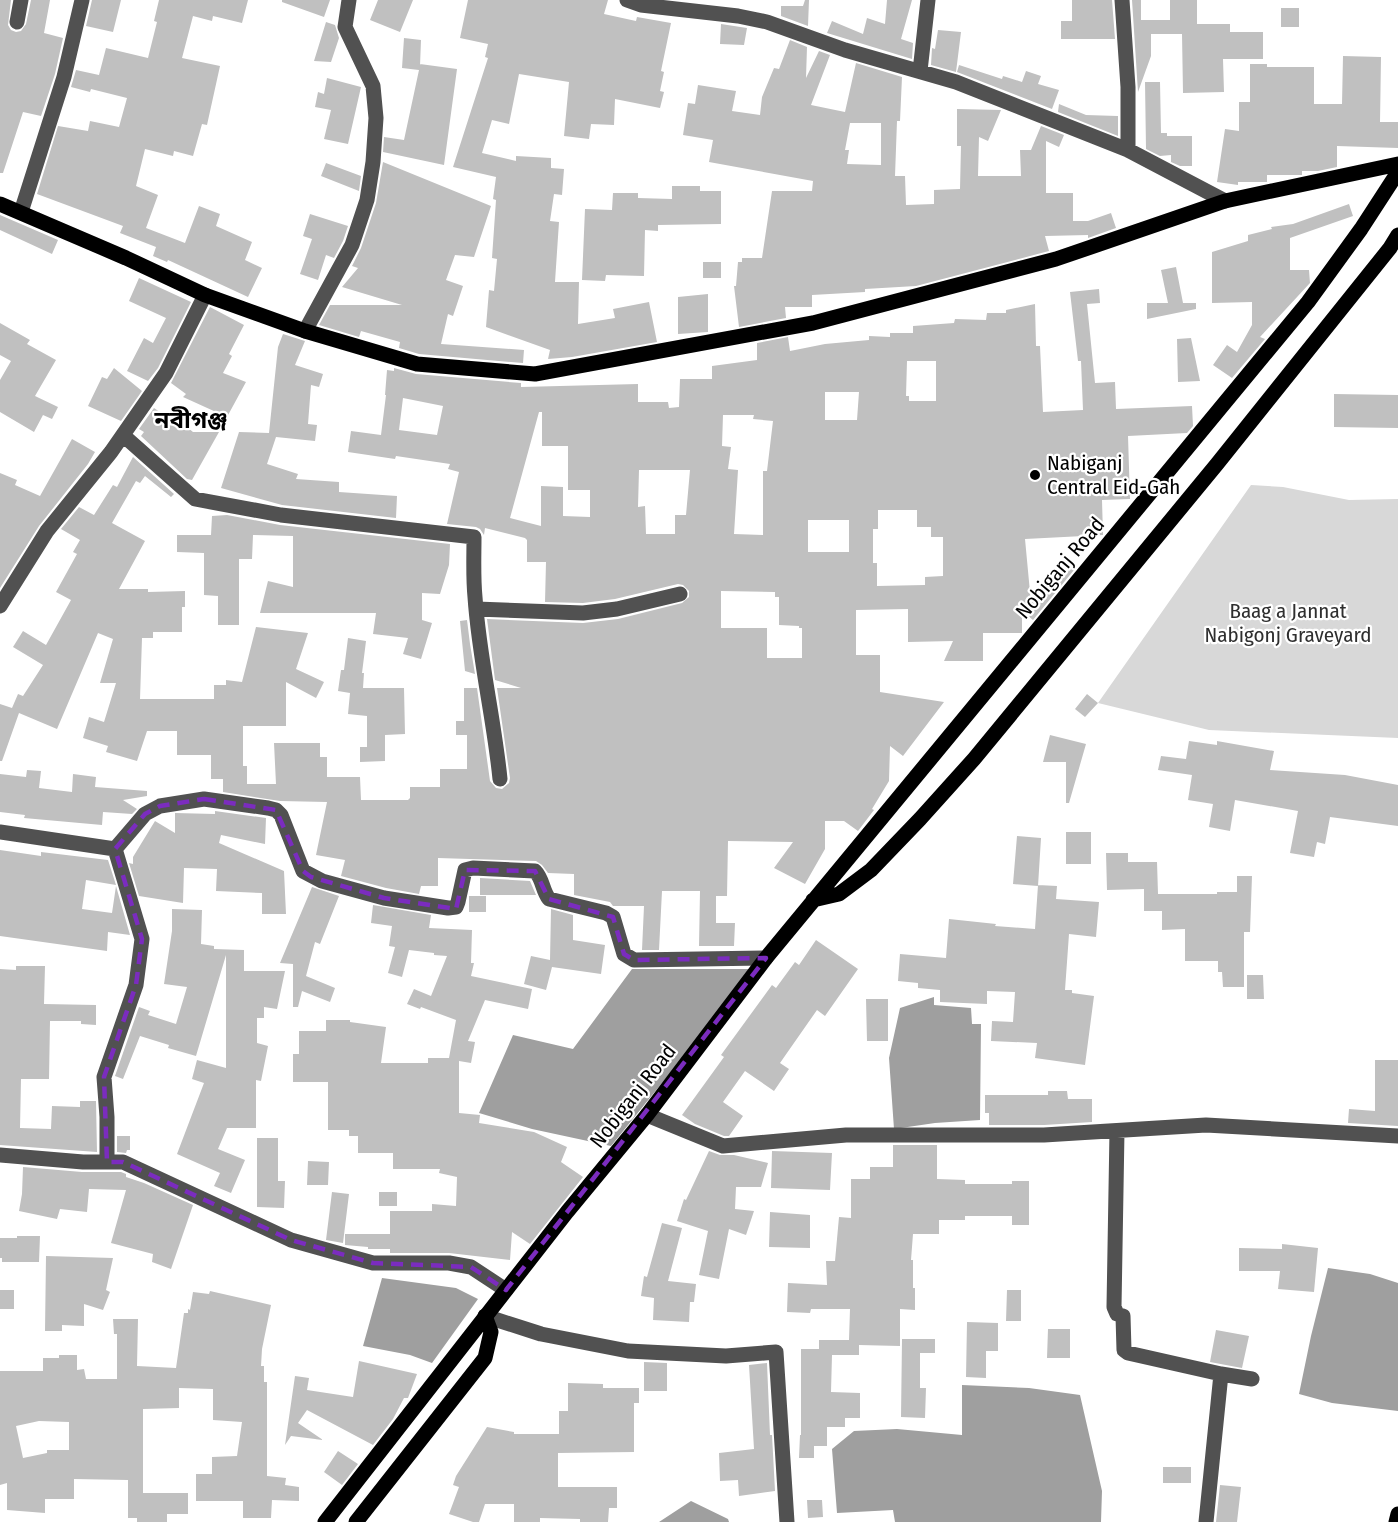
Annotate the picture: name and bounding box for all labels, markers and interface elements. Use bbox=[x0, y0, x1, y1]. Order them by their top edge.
district label: নবীগঞ্জ bbox=[154, 406, 227, 434]
place label: Nabiganj Central Eid-Gah bbox=[1047, 450, 1180, 500]
marker: Nabiganj Central Eid-Gah bbox=[1028, 468, 1042, 482]
street label: Nobiganj Road bbox=[1010, 512, 1110, 624]
park label: Baag a Jannat Nabigonj Graveyard bbox=[1205, 598, 1371, 648]
street label: Nobiganj Road bbox=[584, 1039, 682, 1153]

